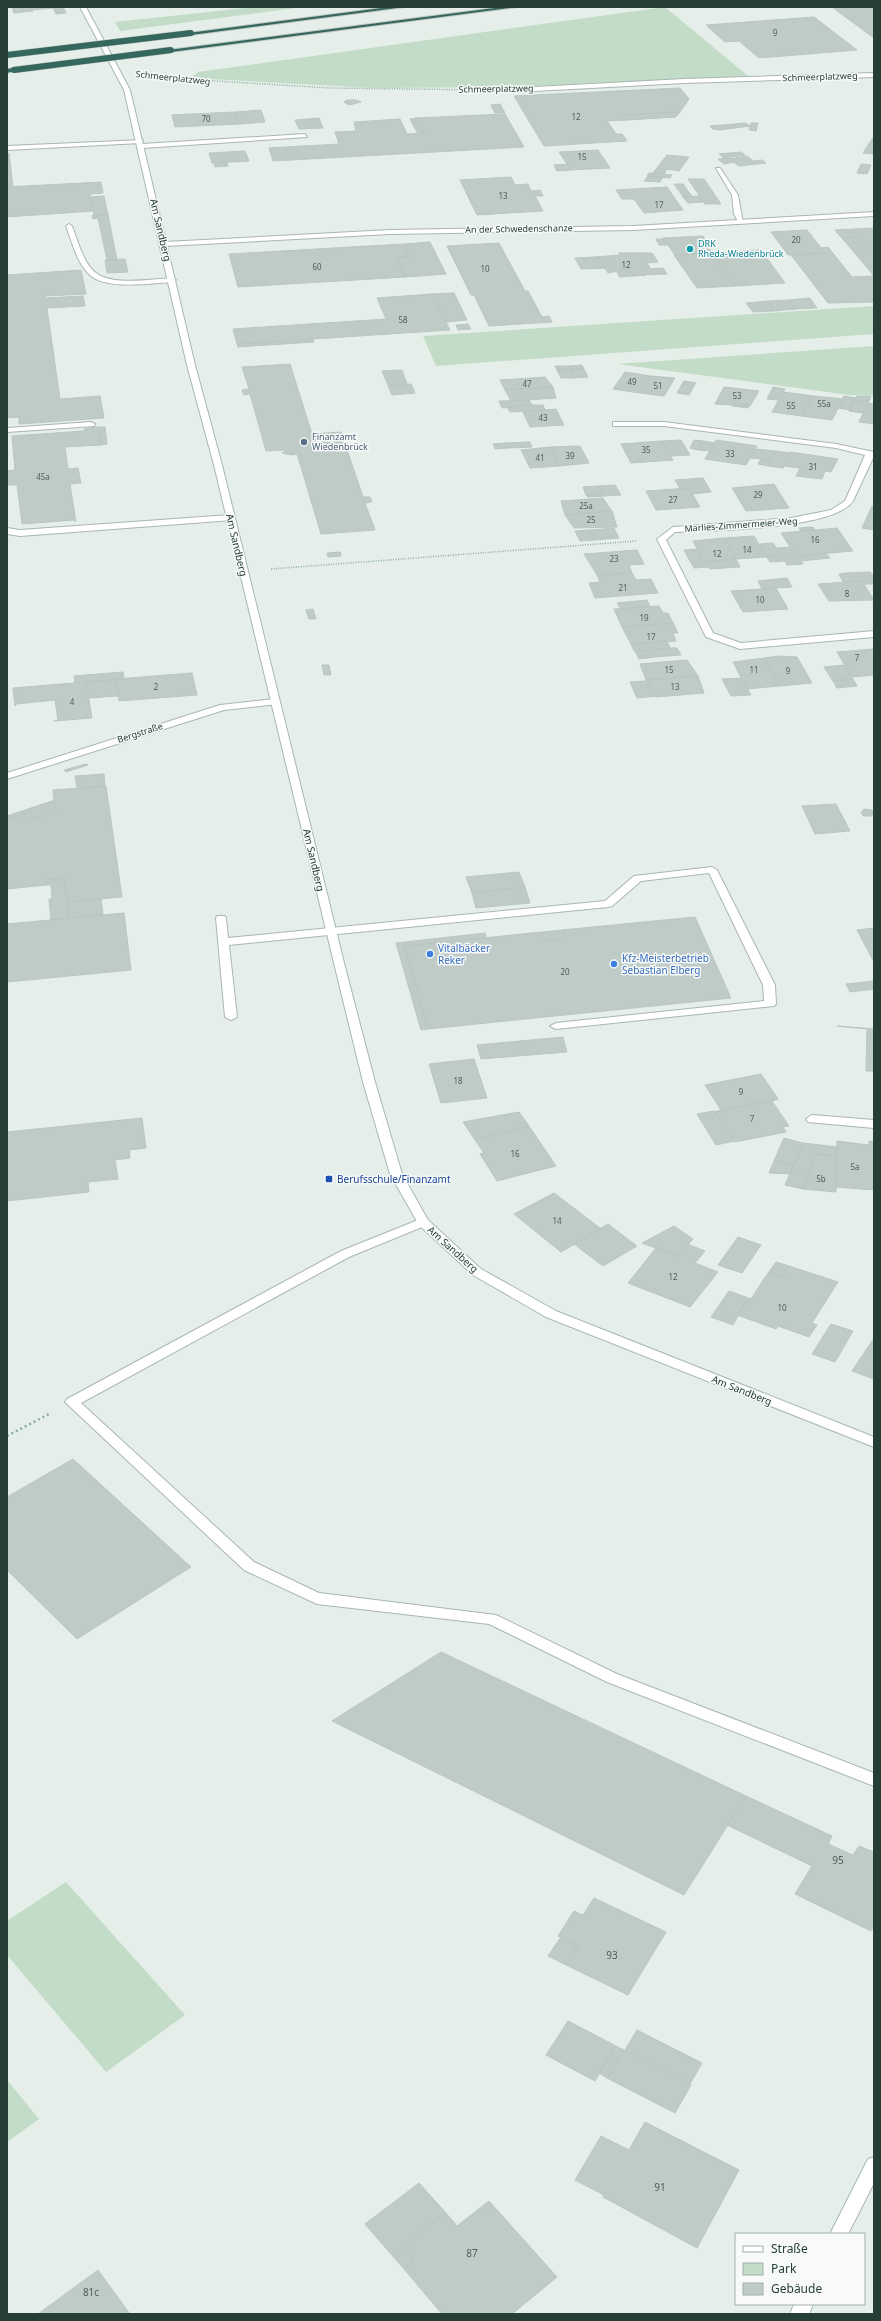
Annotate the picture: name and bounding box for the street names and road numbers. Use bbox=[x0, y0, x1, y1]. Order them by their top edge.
street label: Schmeerplatzweg bbox=[135, 67, 211, 88]
street label: Schmeerplatzweg bbox=[782, 69, 858, 84]
street label: Schmeerplatzweg bbox=[458, 81, 534, 96]
street label: Am Sandberg bbox=[147, 197, 175, 263]
street label: An der Schwedenschanze bbox=[465, 221, 573, 236]
street label: Am Sandberg bbox=[223, 512, 251, 578]
street label: Marlies-Zimmermeier-Weg bbox=[684, 514, 798, 535]
street label: Bergstraße bbox=[115, 719, 164, 746]
street label: Am Sandberg bbox=[300, 827, 328, 893]
street label: Am Sandberg bbox=[425, 1222, 481, 1276]
street label: Am Sandberg bbox=[710, 1372, 774, 1408]

